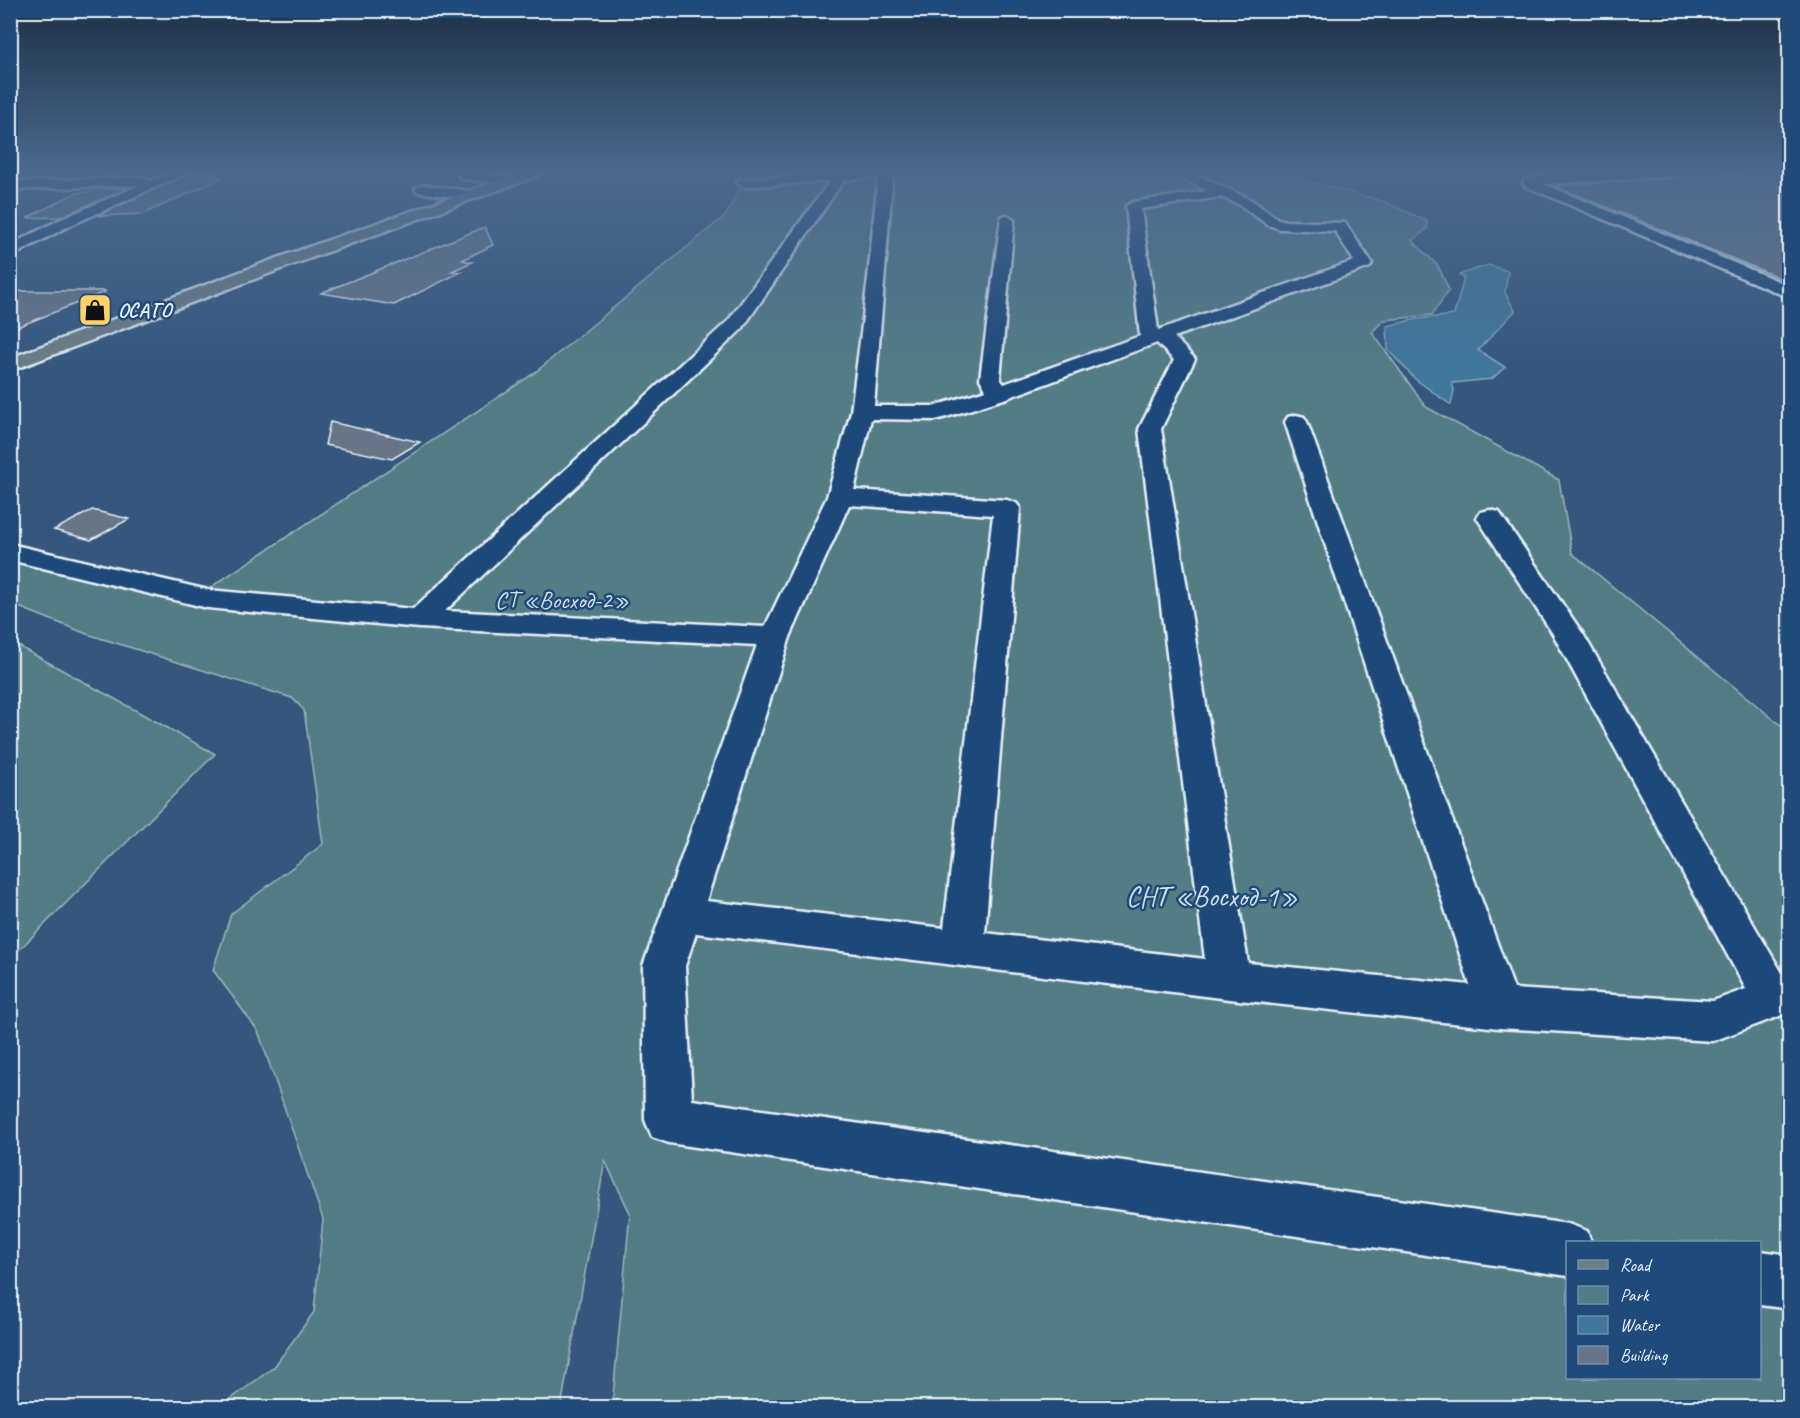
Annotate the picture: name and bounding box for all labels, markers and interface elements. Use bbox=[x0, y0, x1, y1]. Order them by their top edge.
shop icon: ОСАГО bbox=[77, 292, 113, 328]
place label: ОСАГО bbox=[118, 298, 173, 323]
park label: СТ «Восход-2» bbox=[495, 585, 629, 615]
park label: СНТ «Восход-1» bbox=[1126, 879, 1298, 914]
legend bbox=[1566, 1241, 1761, 1379]
text: Road bbox=[1620, 1254, 1653, 1276]
text: Park bbox=[1620, 1284, 1650, 1306]
text: Water bbox=[1620, 1314, 1661, 1336]
text: Building bbox=[1620, 1344, 1669, 1366]

